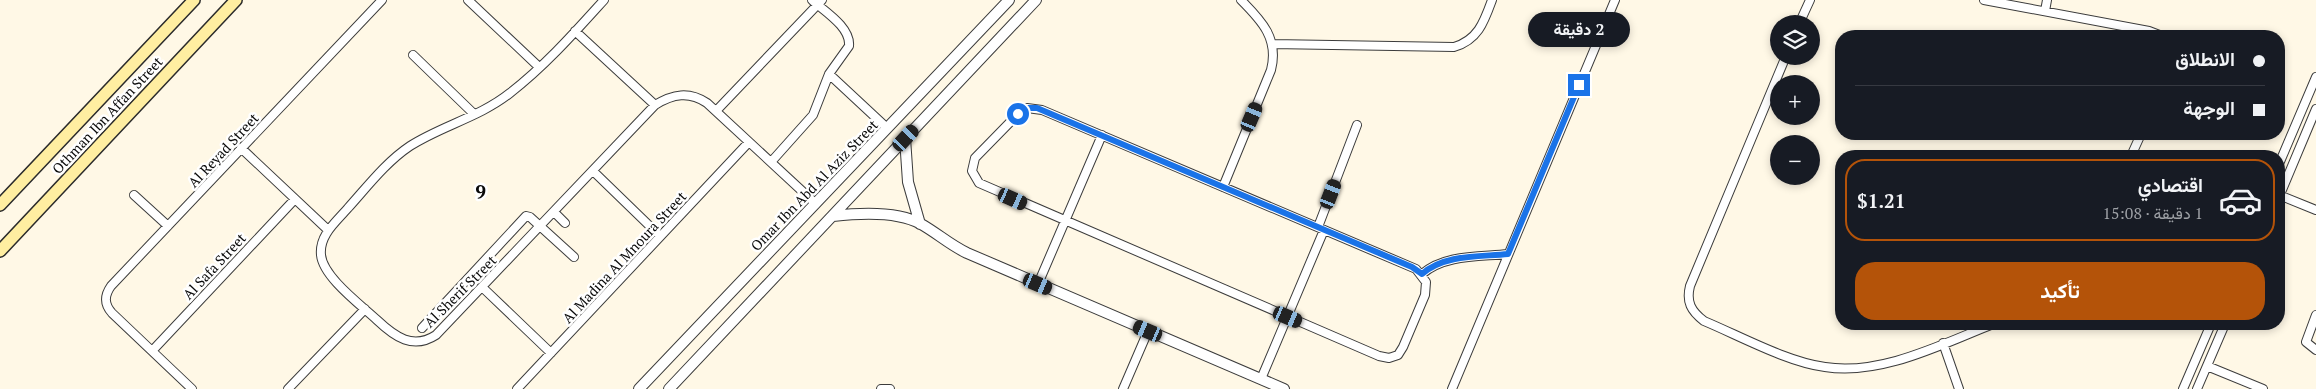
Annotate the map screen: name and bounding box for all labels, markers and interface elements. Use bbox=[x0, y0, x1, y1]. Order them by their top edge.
callout: 2 دقيقة bbox=[1528, 12, 1630, 48]
map controls bbox=[1770, 15, 1820, 185]
button: layers bbox=[1770, 15, 1820, 65]
text: 2 دقيقة bbox=[1553, 18, 1605, 40]
text: الانطلاق bbox=[2175, 46, 2235, 71]
street label: Othman Ibn Affan Street bbox=[48, 52, 167, 178]
route end bbox=[1568, 74, 1590, 96]
button: + bbox=[1770, 75, 1820, 125]
text: الوجهة bbox=[2183, 95, 2235, 120]
car bbox=[1239, 100, 1264, 134]
route start bbox=[1007, 103, 1029, 125]
street label: Al Reyad Street bbox=[184, 108, 263, 191]
street label: Omar Ibn Abd Al Aziz Street bbox=[746, 115, 882, 255]
car bbox=[890, 122, 921, 154]
button: − bbox=[1770, 135, 1820, 185]
text: اقتصادي bbox=[2138, 172, 2203, 197]
car bbox=[1318, 177, 1343, 211]
icon: car bbox=[2218, 178, 2263, 223]
district label: 9 bbox=[475, 179, 487, 204]
street label: Al Madina Al Mnoura Street bbox=[558, 186, 691, 327]
car bbox=[996, 186, 1029, 212]
text: $1.21 bbox=[1857, 188, 1906, 213]
text: 1 دقيقة · 15:08 bbox=[2103, 202, 2203, 224]
street label: Al Safa Street bbox=[178, 228, 250, 303]
street label: Al Sherif Street bbox=[420, 250, 501, 331]
button: تأكيد bbox=[1855, 262, 2265, 320]
car bbox=[1021, 271, 1054, 297]
car bbox=[1271, 304, 1304, 330]
car bbox=[1131, 318, 1164, 344]

